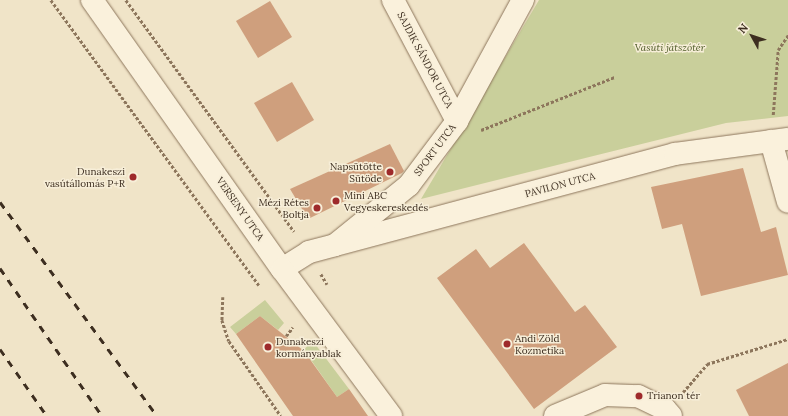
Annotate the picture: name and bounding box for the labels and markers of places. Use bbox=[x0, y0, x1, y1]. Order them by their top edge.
place label: Napsütötte Sütöde bbox=[330, 160, 382, 184]
place label: Dunakeszi vasútállomás P+R bbox=[45, 165, 125, 188]
marker: Napsütötte Sütöde bbox=[385, 167, 395, 177]
marker: Dunakeszi vasútállomás P+R bbox=[128, 172, 138, 182]
place label: Mini ABC Vegyeskereskedés bbox=[344, 189, 428, 212]
place label: Mézi Rétes Boltja bbox=[258, 196, 309, 220]
marker: Mini ABC Vegyeskereskedés bbox=[331, 196, 341, 206]
marker: Mézi Rétes Boltja bbox=[312, 203, 322, 213]
place label: Andi Zöld Kozmetika bbox=[515, 332, 564, 356]
place label: Dunakeszi kormányablak bbox=[276, 335, 341, 358]
marker: Andi Zöld Kozmetika bbox=[502, 339, 512, 349]
marker: Dunakeszi kormányablak bbox=[263, 342, 273, 352]
place label: Trianon tér bbox=[647, 390, 700, 402]
marker: Trianon tér bbox=[634, 391, 644, 401]

